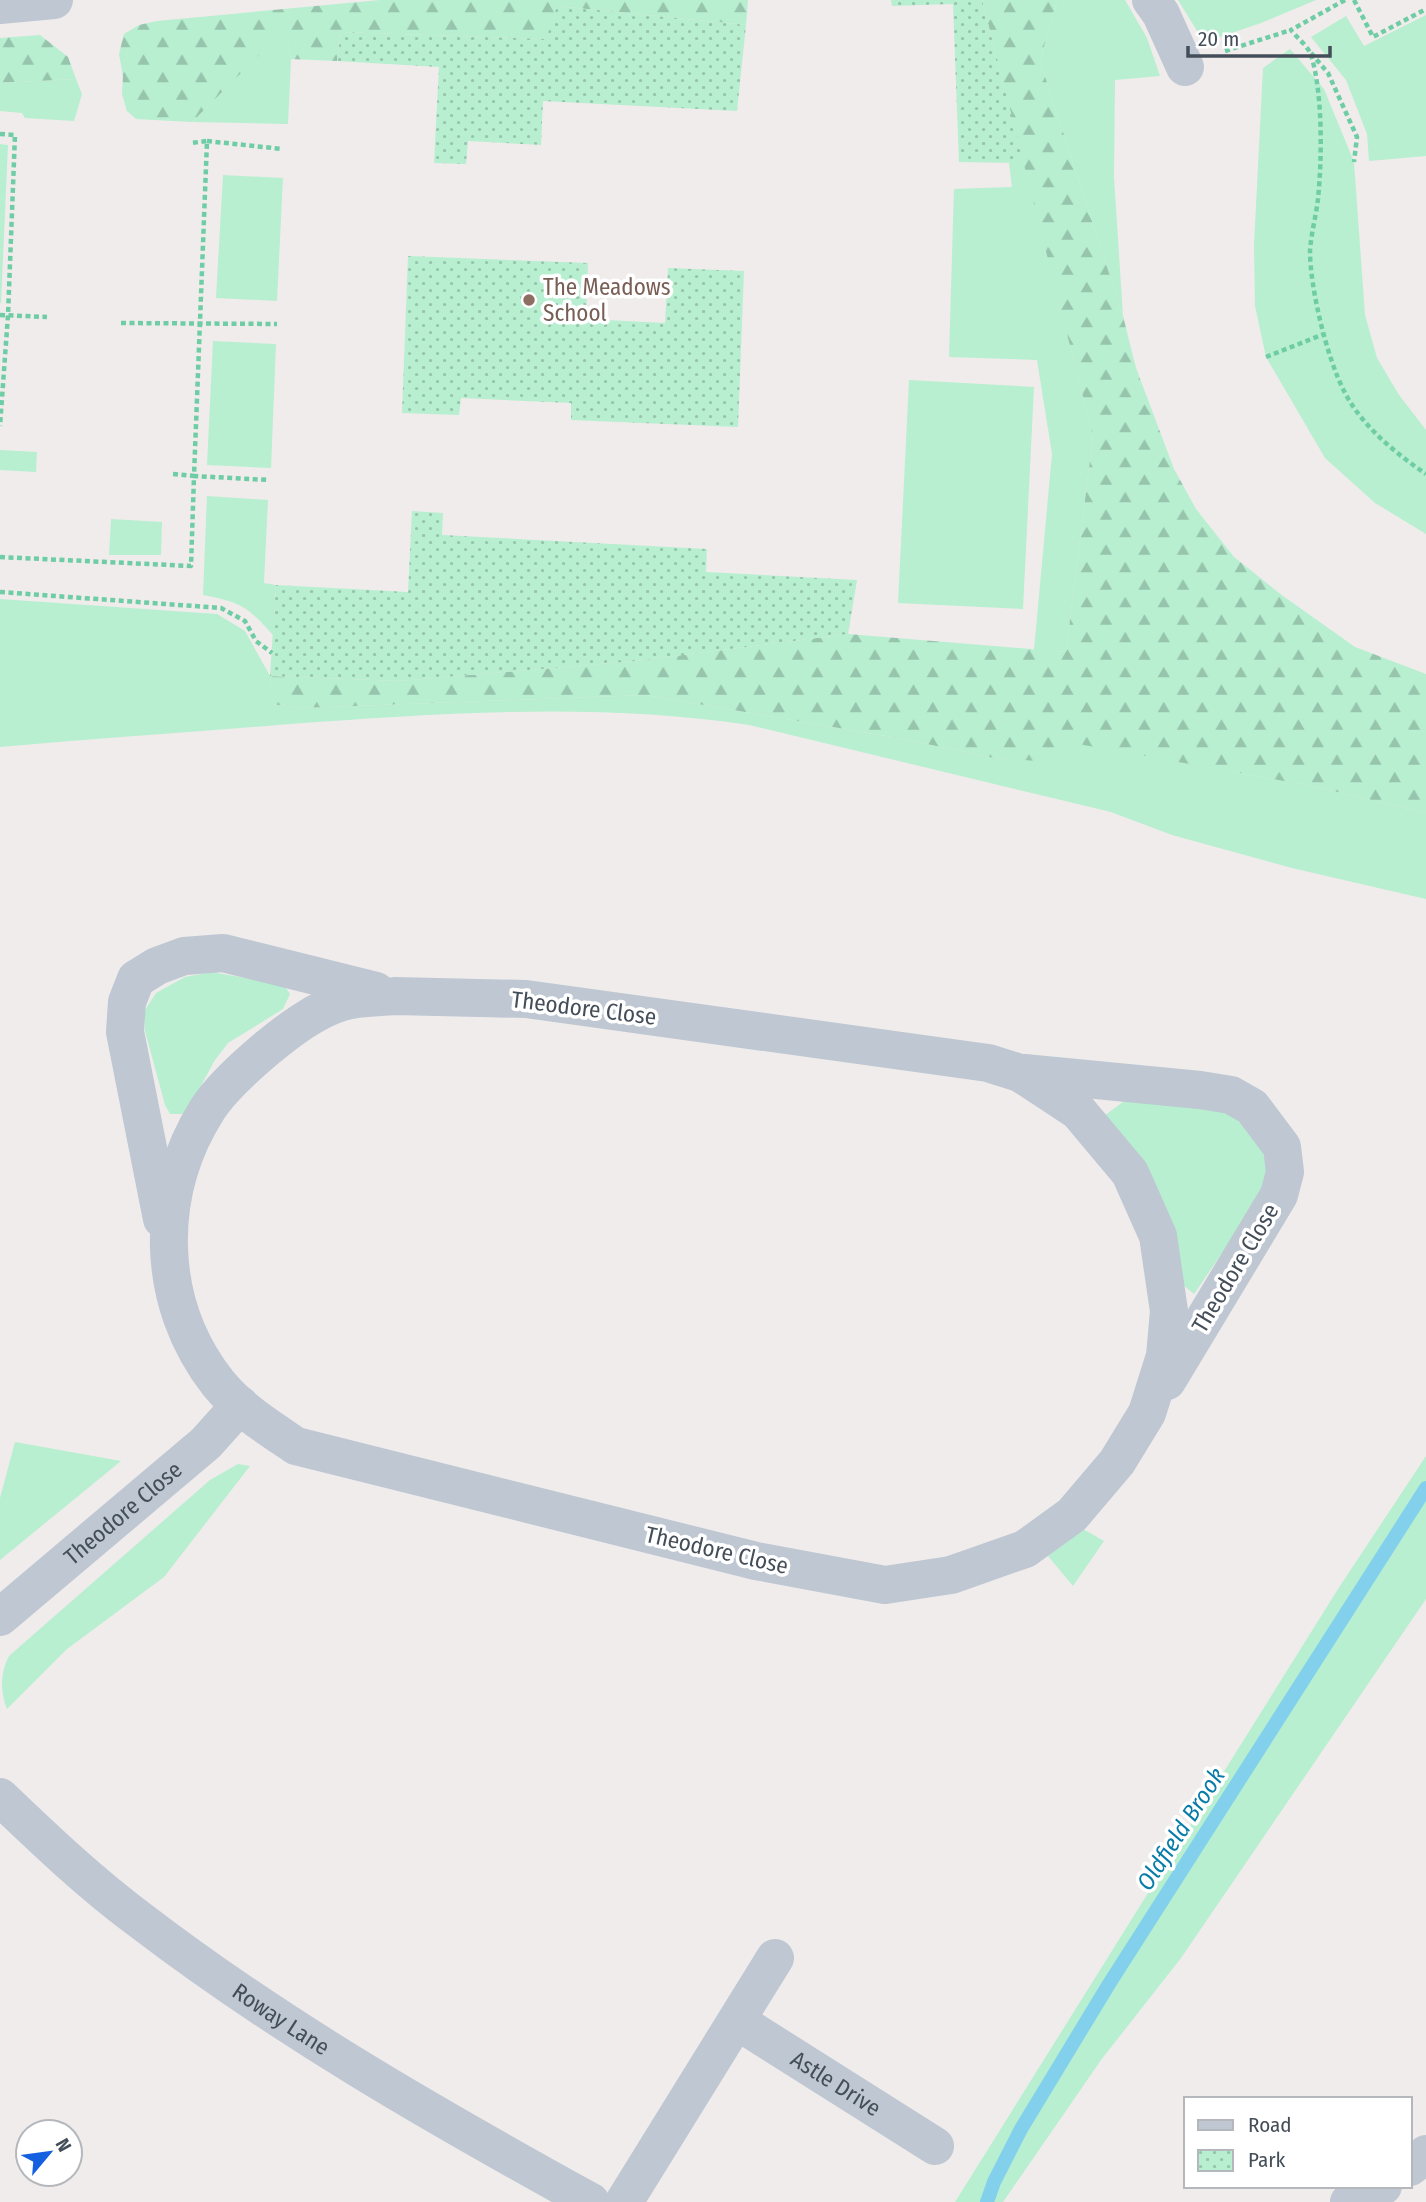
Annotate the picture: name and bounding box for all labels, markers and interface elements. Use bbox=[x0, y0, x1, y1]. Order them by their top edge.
scale bar bbox=[1188, 14, 1330, 58]
text: 20 m bbox=[1198, 26, 1239, 52]
place label: The Meadows School bbox=[543, 273, 671, 327]
marker: The Meadows School bbox=[521, 292, 537, 308]
street label: Theodore Close bbox=[510, 985, 658, 1031]
street label: Theodore Close bbox=[1186, 1198, 1284, 1338]
street label: Theodore Close bbox=[58, 1455, 188, 1571]
street label: Theodore Close bbox=[643, 1520, 791, 1580]
water label: Oldfield Brook bbox=[1131, 1762, 1231, 1895]
street label: Roway Lane bbox=[227, 1977, 335, 2061]
street label: Astle Drive bbox=[786, 2045, 886, 2122]
legend bbox=[1184, 2097, 1412, 2188]
text: Road bbox=[1248, 2112, 1292, 2138]
north arrow bbox=[14, 2118, 84, 2188]
text: N bbox=[51, 2134, 76, 2156]
text: Park bbox=[1248, 2147, 1286, 2173]

